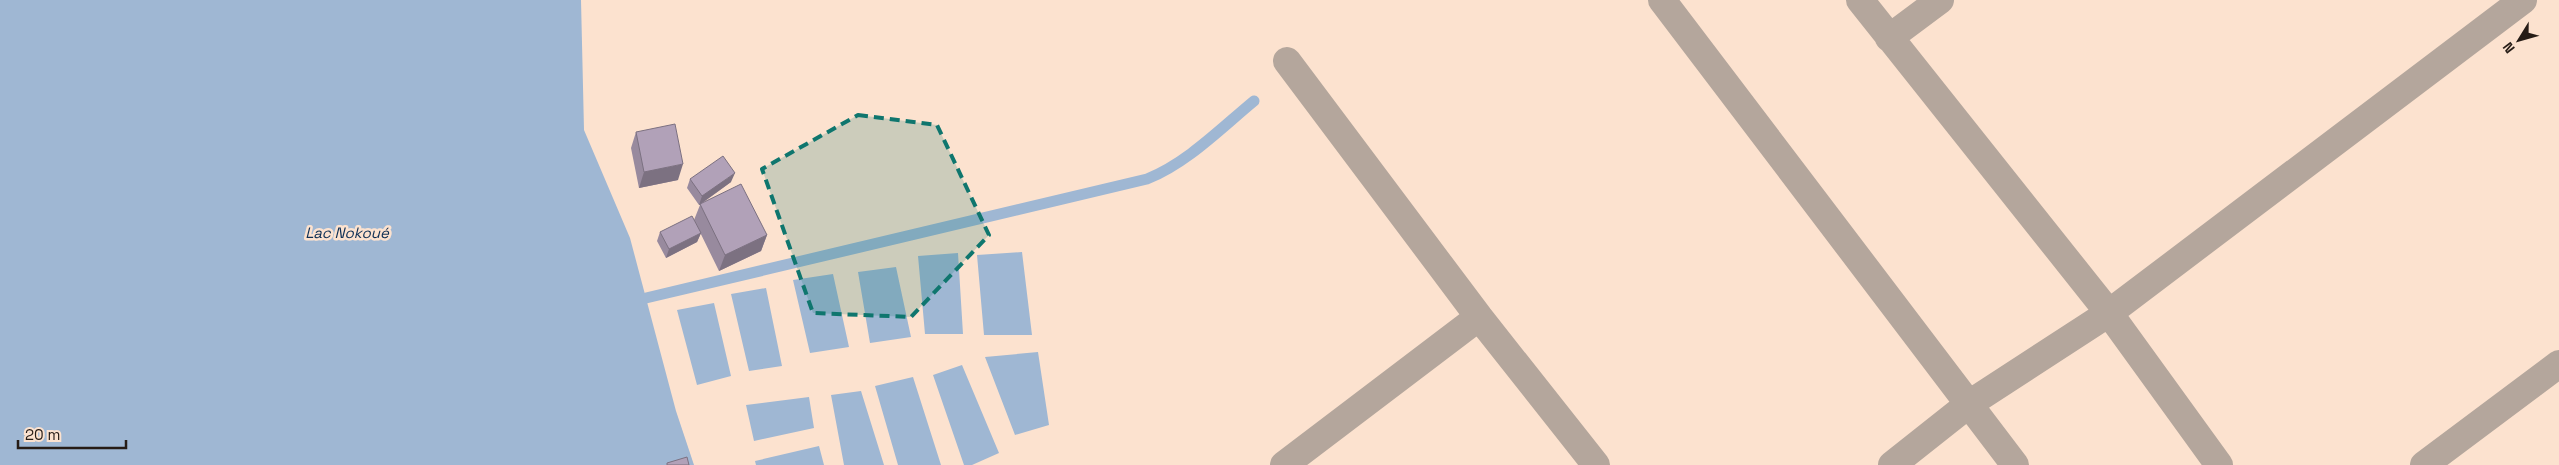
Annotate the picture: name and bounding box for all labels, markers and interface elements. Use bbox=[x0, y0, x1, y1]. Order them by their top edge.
north arrow bbox=[2494, 15, 2544, 65]
text: N bbox=[2499, 39, 2519, 57]
water label: Lac Nokoué bbox=[305, 223, 390, 242]
scale bar bbox=[18, 418, 125, 450]
text: 20 m bbox=[25, 425, 60, 444]

